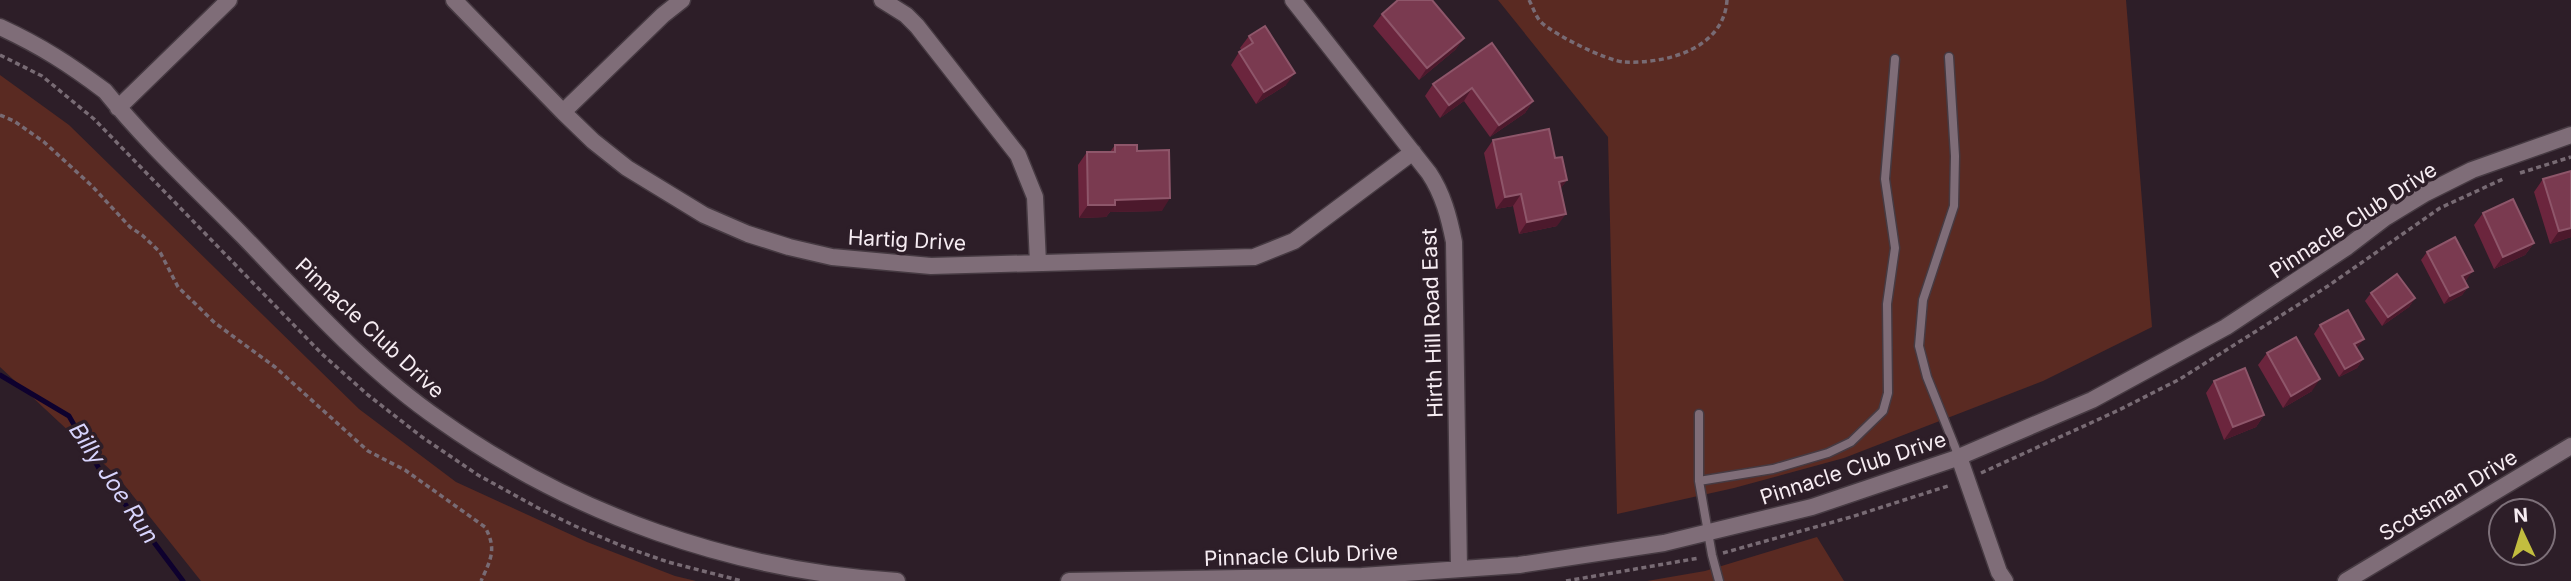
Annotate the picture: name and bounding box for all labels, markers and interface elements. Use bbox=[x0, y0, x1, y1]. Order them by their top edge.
street label: Pinnacle Club Drive bbox=[2265, 157, 2441, 283]
street label: Hartig Drive bbox=[847, 224, 967, 256]
street label: Hirth Hill Road East bbox=[1416, 228, 1448, 418]
street label: Pinnacle Club Drive bbox=[291, 253, 449, 403]
water label: Billy Joe Run bbox=[63, 417, 165, 549]
street label: Pinnacle Club Drive bbox=[1757, 426, 1949, 510]
street label: Scotsman Drive bbox=[2375, 444, 2521, 546]
north arrow bbox=[2487, 497, 2557, 567]
text: N bbox=[2513, 504, 2529, 528]
street label: Pinnacle Club Drive bbox=[1204, 539, 1398, 571]

